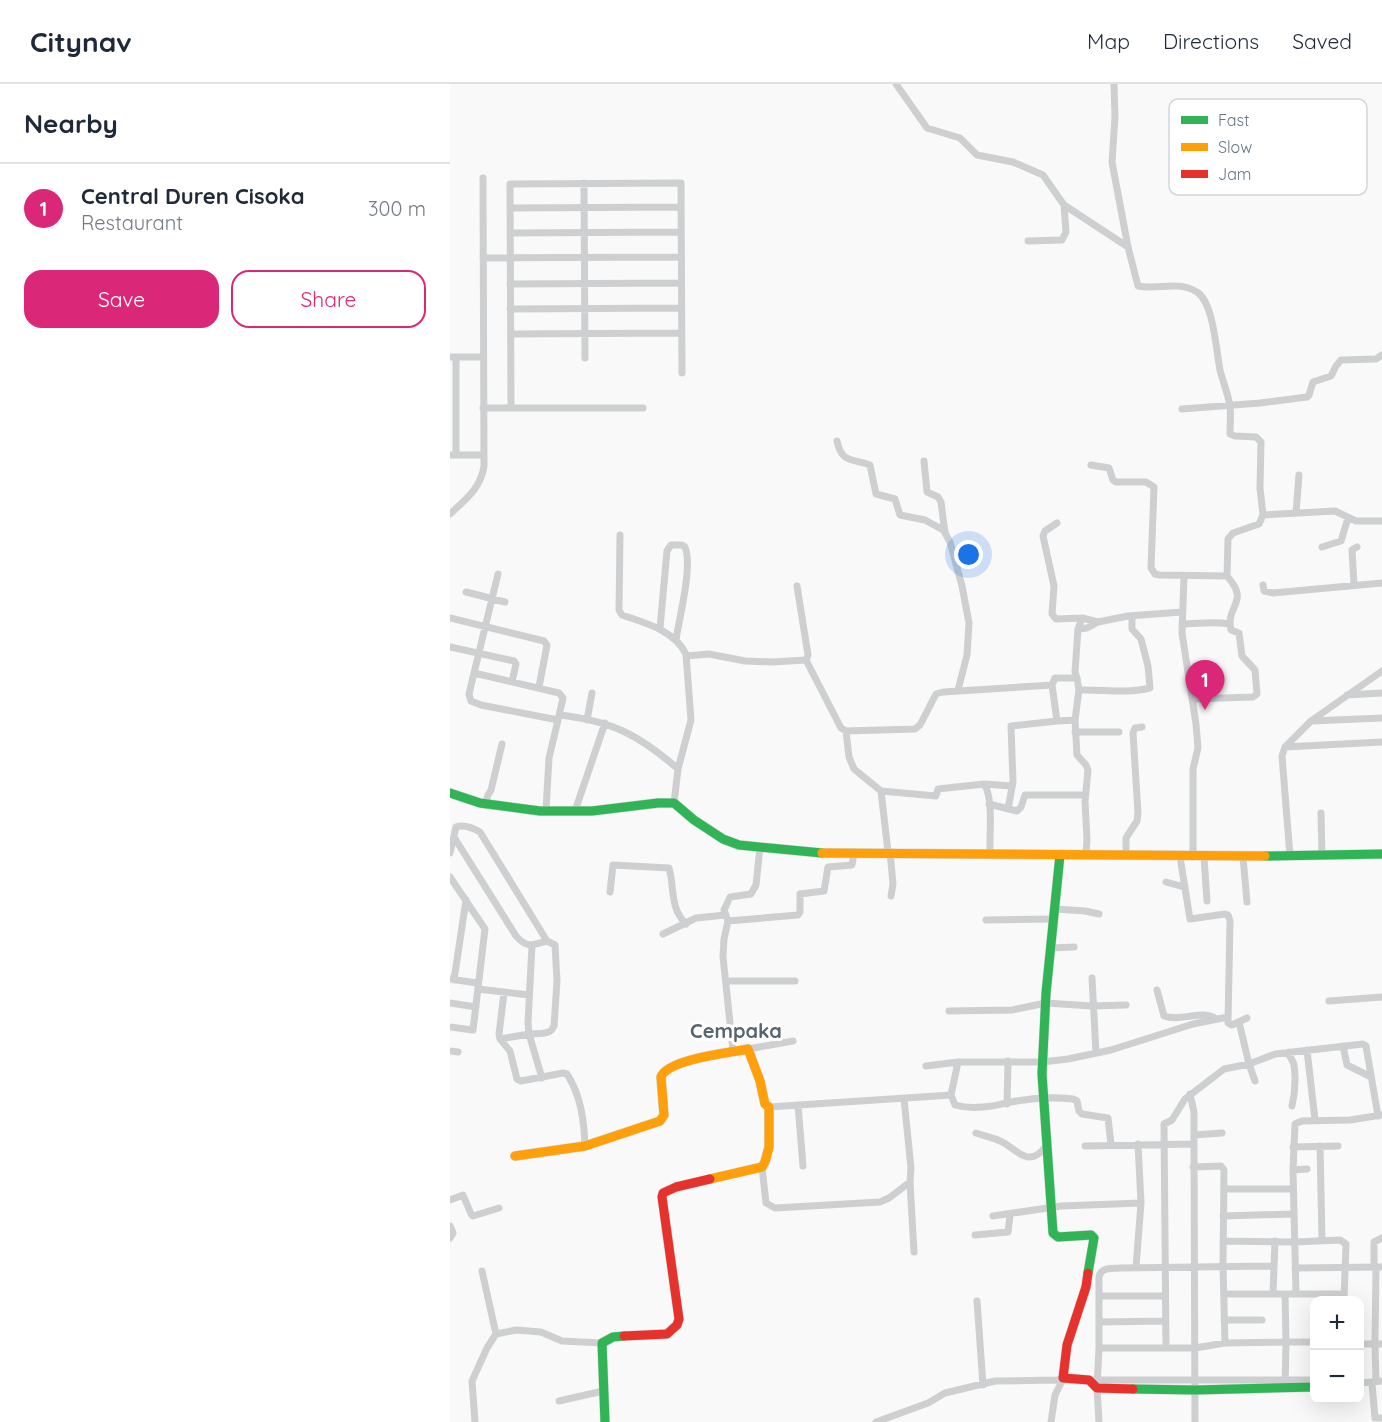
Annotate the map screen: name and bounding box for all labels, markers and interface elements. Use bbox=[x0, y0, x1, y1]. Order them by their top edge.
text: Citynav bbox=[30, 24, 132, 59]
text: Map bbox=[1087, 28, 1130, 54]
text: Directions bbox=[1163, 28, 1259, 54]
text: Saved bbox=[1292, 28, 1352, 54]
legend bbox=[1169, 99, 1367, 195]
text: Nearby bbox=[24, 107, 118, 140]
text: Fast bbox=[1218, 110, 1249, 130]
text: Slow bbox=[1218, 137, 1252, 157]
text: Jam bbox=[1218, 164, 1251, 184]
text: Central Duren Cisoka bbox=[81, 182, 305, 210]
text: 1 bbox=[40, 196, 47, 221]
text: 300 m bbox=[368, 196, 426, 221]
text: Restaurant bbox=[81, 210, 183, 235]
button: Save bbox=[24, 270, 219, 328]
button: Share bbox=[231, 270, 426, 328]
your location bbox=[954, 540, 983, 569]
pin: 1 bbox=[1186, 660, 1224, 710]
district label: Cempaka bbox=[690, 1018, 782, 1043]
map controls bbox=[1310, 1296, 1364, 1404]
button: + bbox=[1310, 1296, 1364, 1350]
button: − bbox=[1310, 1350, 1364, 1404]

